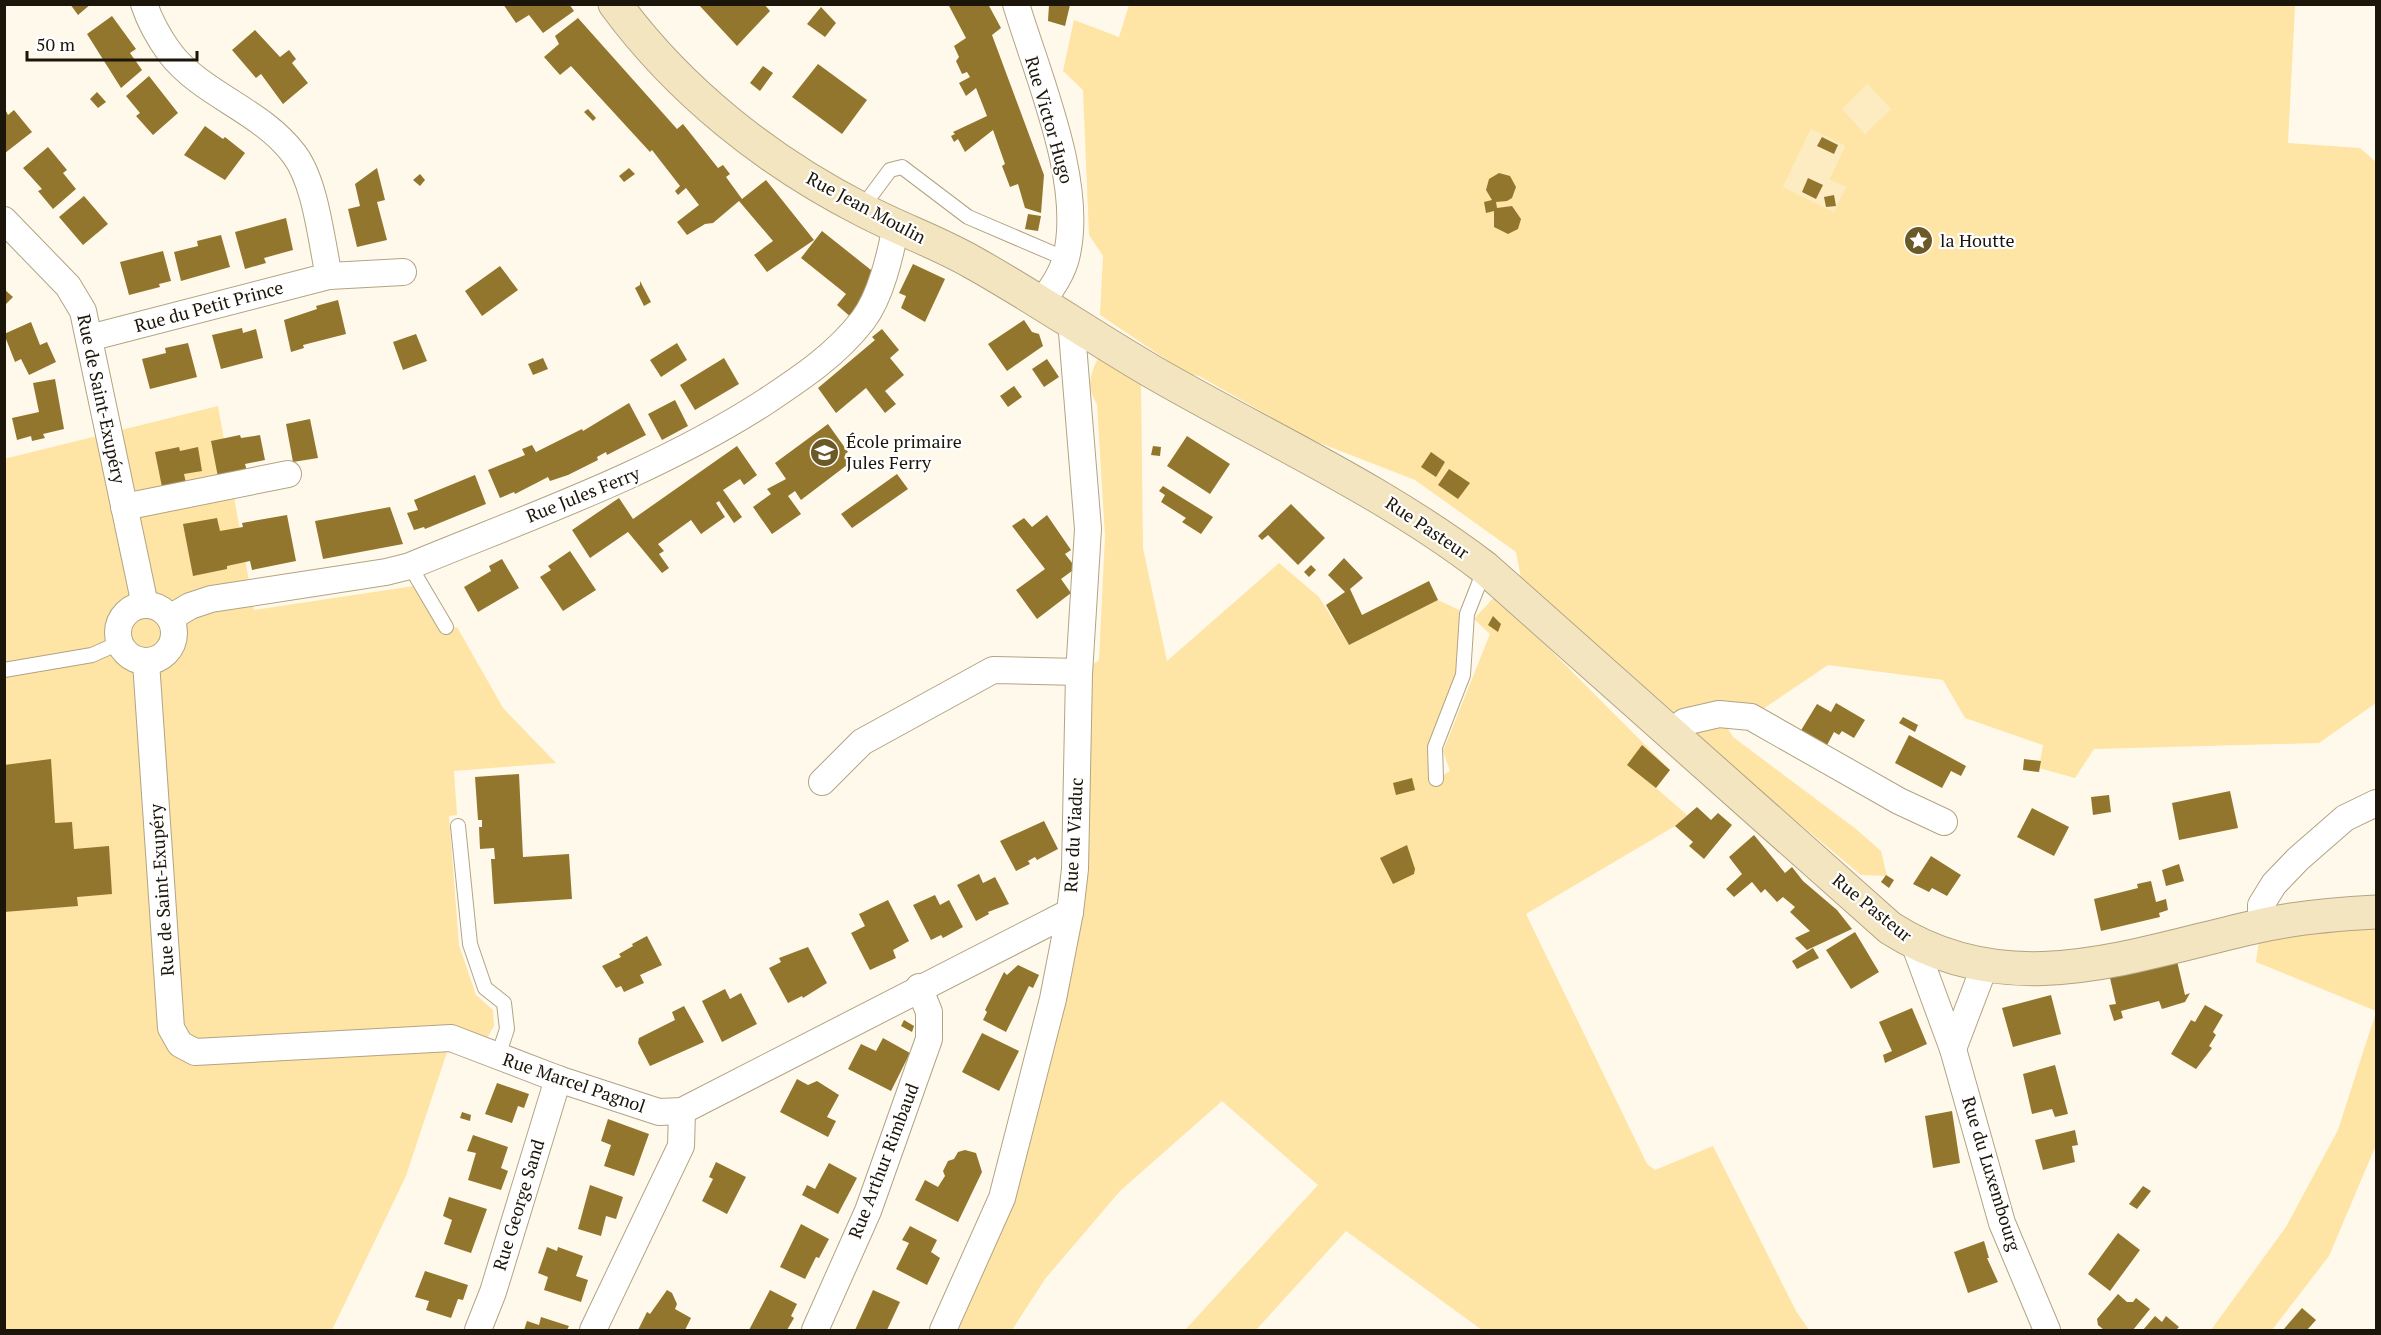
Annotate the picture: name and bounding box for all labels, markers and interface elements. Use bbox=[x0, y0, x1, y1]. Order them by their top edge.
scale bar bbox=[27, 24, 196, 62]
text: 50 m bbox=[36, 32, 76, 56]
street label: Rue Victor Hugo bbox=[1020, 53, 1080, 186]
street label: Rue Jean Moulin bbox=[803, 166, 931, 249]
place icon: la Houtte bbox=[1903, 225, 1935, 257]
place label: la Houtte bbox=[1940, 228, 2015, 252]
street label: Rue du Petit Prince bbox=[132, 275, 286, 337]
street label: Rue de Saint-Exupéry bbox=[72, 312, 132, 487]
place label: École primaire Jules Ferry bbox=[846, 429, 962, 474]
school or university icon: École primaire Jules Ferry bbox=[809, 436, 841, 468]
street label: Rue Jules Ferry bbox=[522, 460, 644, 528]
street label: Rue Pasteur bbox=[1381, 490, 1474, 564]
street label: Rue du Viaduc bbox=[1058, 777, 1088, 893]
street label: Rue de Saint-Exupéry bbox=[143, 802, 179, 977]
street label: Rue Pasteur bbox=[1828, 868, 1917, 947]
street label: Rue Marcel Pagnol bbox=[500, 1046, 649, 1118]
street label: Rue Arthur Rimbaud bbox=[842, 1080, 924, 1242]
street label: Rue du Luxembourg bbox=[1957, 1094, 2027, 1254]
street label: Rue George Sand bbox=[487, 1136, 549, 1273]

